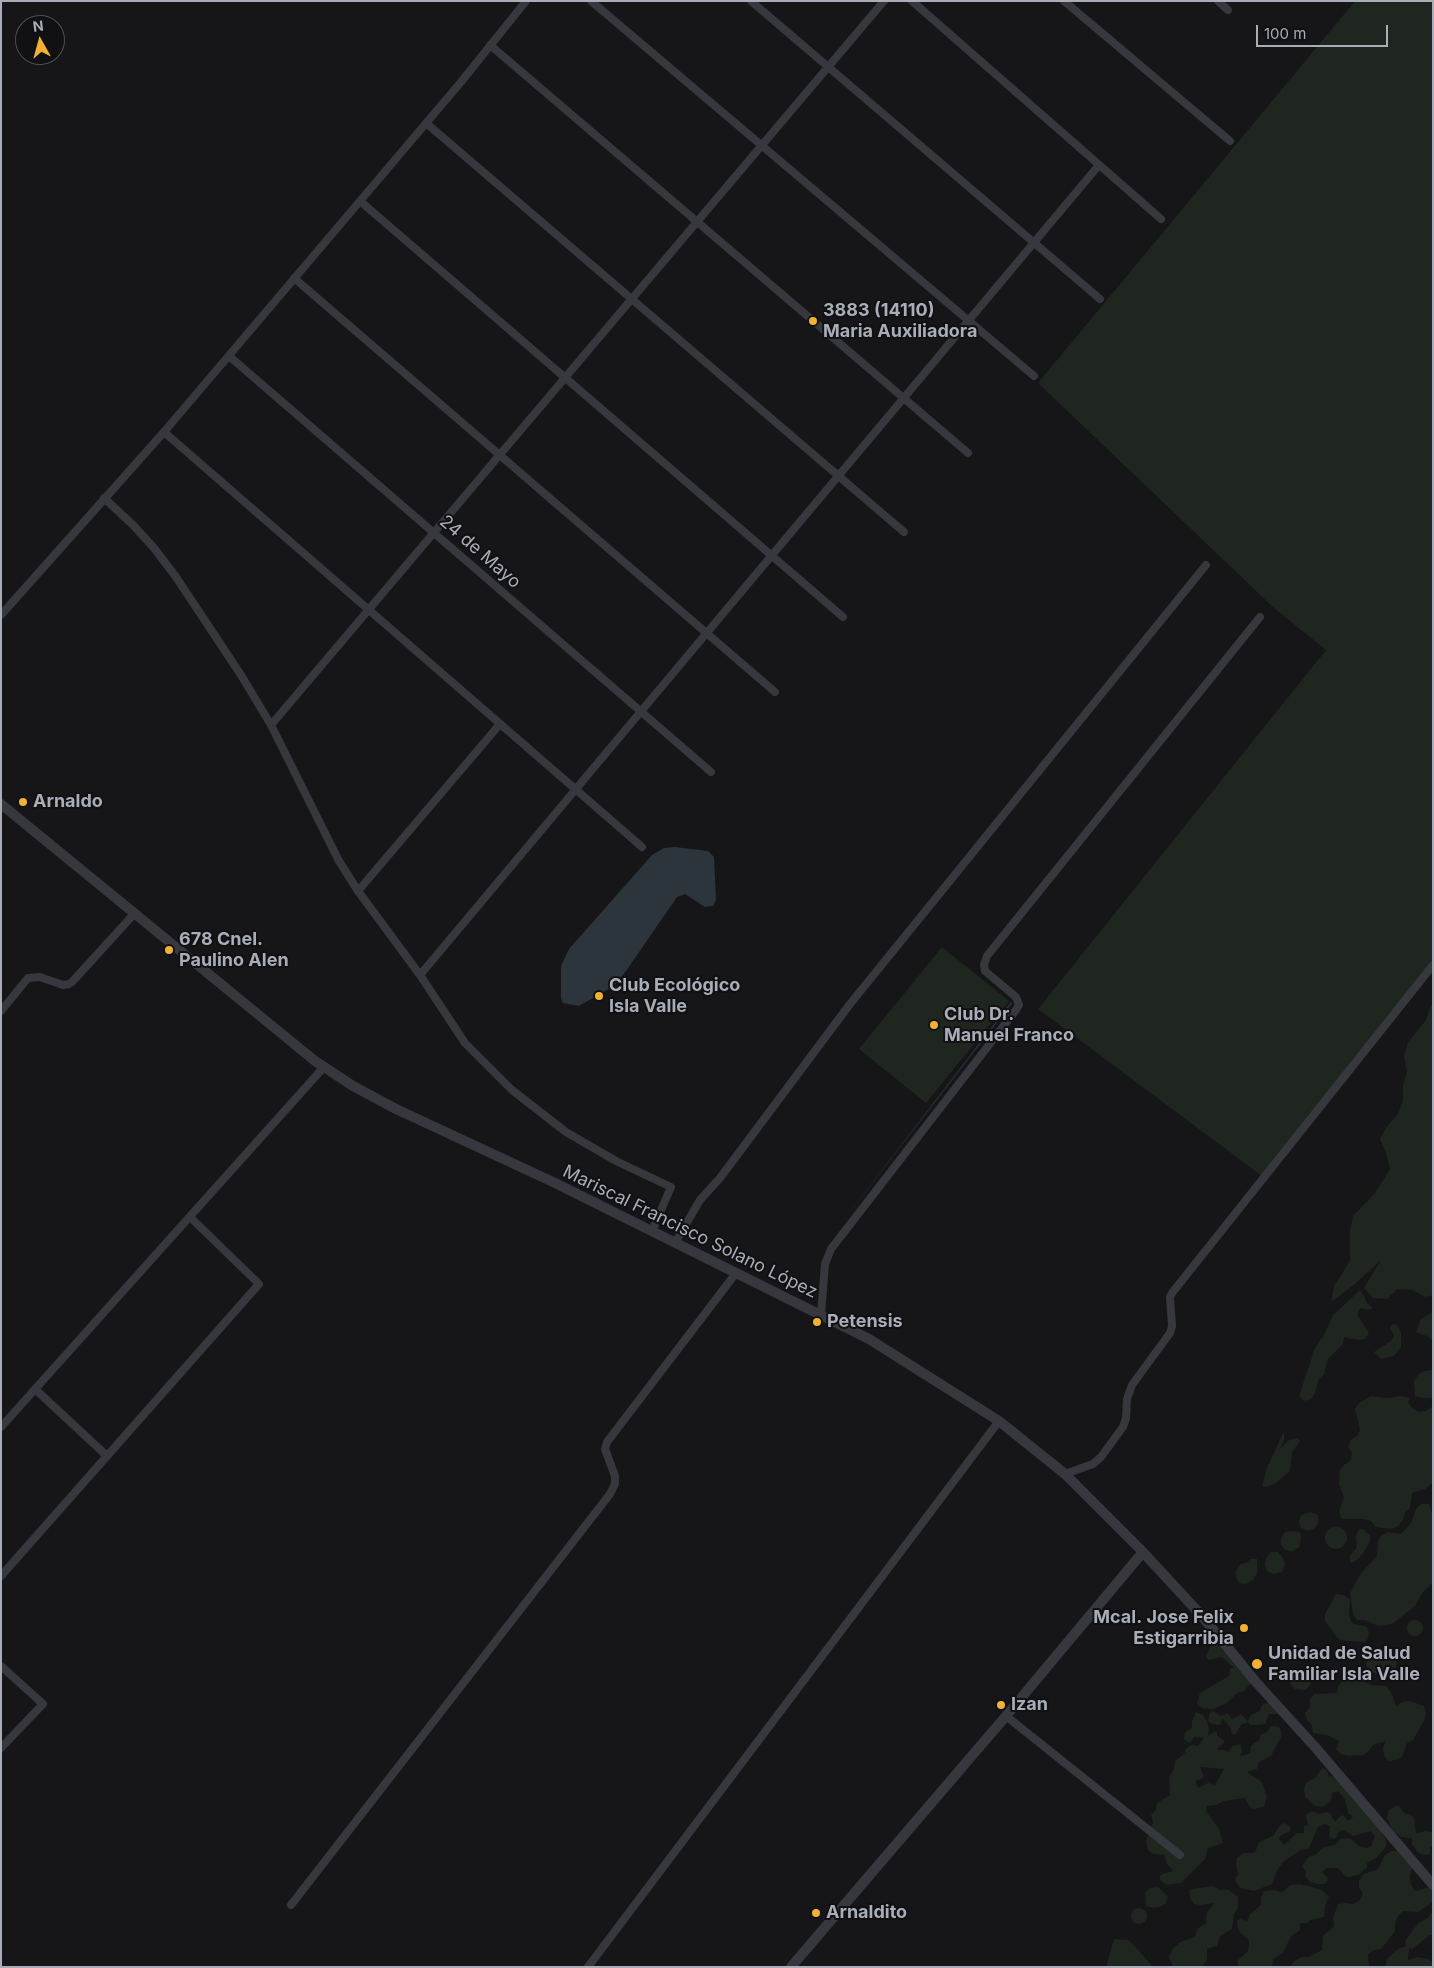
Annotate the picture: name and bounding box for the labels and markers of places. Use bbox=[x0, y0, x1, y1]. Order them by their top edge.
place label: 3883 (14110) Maria Auxiliadora bbox=[823, 300, 977, 342]
marker: 3883 (14110) Maria Auxiliadora bbox=[807, 315, 819, 327]
place label: Arnaldo bbox=[33, 791, 103, 813]
marker: Arnaldo bbox=[17, 796, 29, 808]
place label: 678 Cnel. Paulino Alen bbox=[179, 929, 289, 972]
marker: 678 Cnel. Paulino Alen bbox=[163, 944, 175, 956]
place label: Club Ecológico Isla Valle bbox=[609, 975, 740, 1018]
marker: Club Ecológico Isla Valle bbox=[593, 990, 605, 1002]
place label: Club Dr. Manuel Franco bbox=[944, 1004, 1074, 1046]
marker: Club Dr. Manuel Franco bbox=[928, 1019, 940, 1031]
place label: Petensis bbox=[827, 1311, 903, 1333]
marker: Petensis bbox=[811, 1316, 823, 1328]
place label: Mcal. Jose Felix Estigarribia bbox=[1093, 1607, 1234, 1650]
marker: Mcal. Jose Felix Estigarribia bbox=[1238, 1622, 1250, 1634]
place label: Unidad de Salud Familiar Isla Valle bbox=[1268, 1643, 1420, 1686]
marker: Unidad de Salud Familiar Isla Valle bbox=[1250, 1657, 1264, 1671]
place label: Izan bbox=[1011, 1694, 1048, 1716]
marker: Izan bbox=[995, 1699, 1007, 1711]
place label: Arnaldito bbox=[826, 1902, 907, 1924]
marker: Arnaldito bbox=[810, 1907, 822, 1919]

